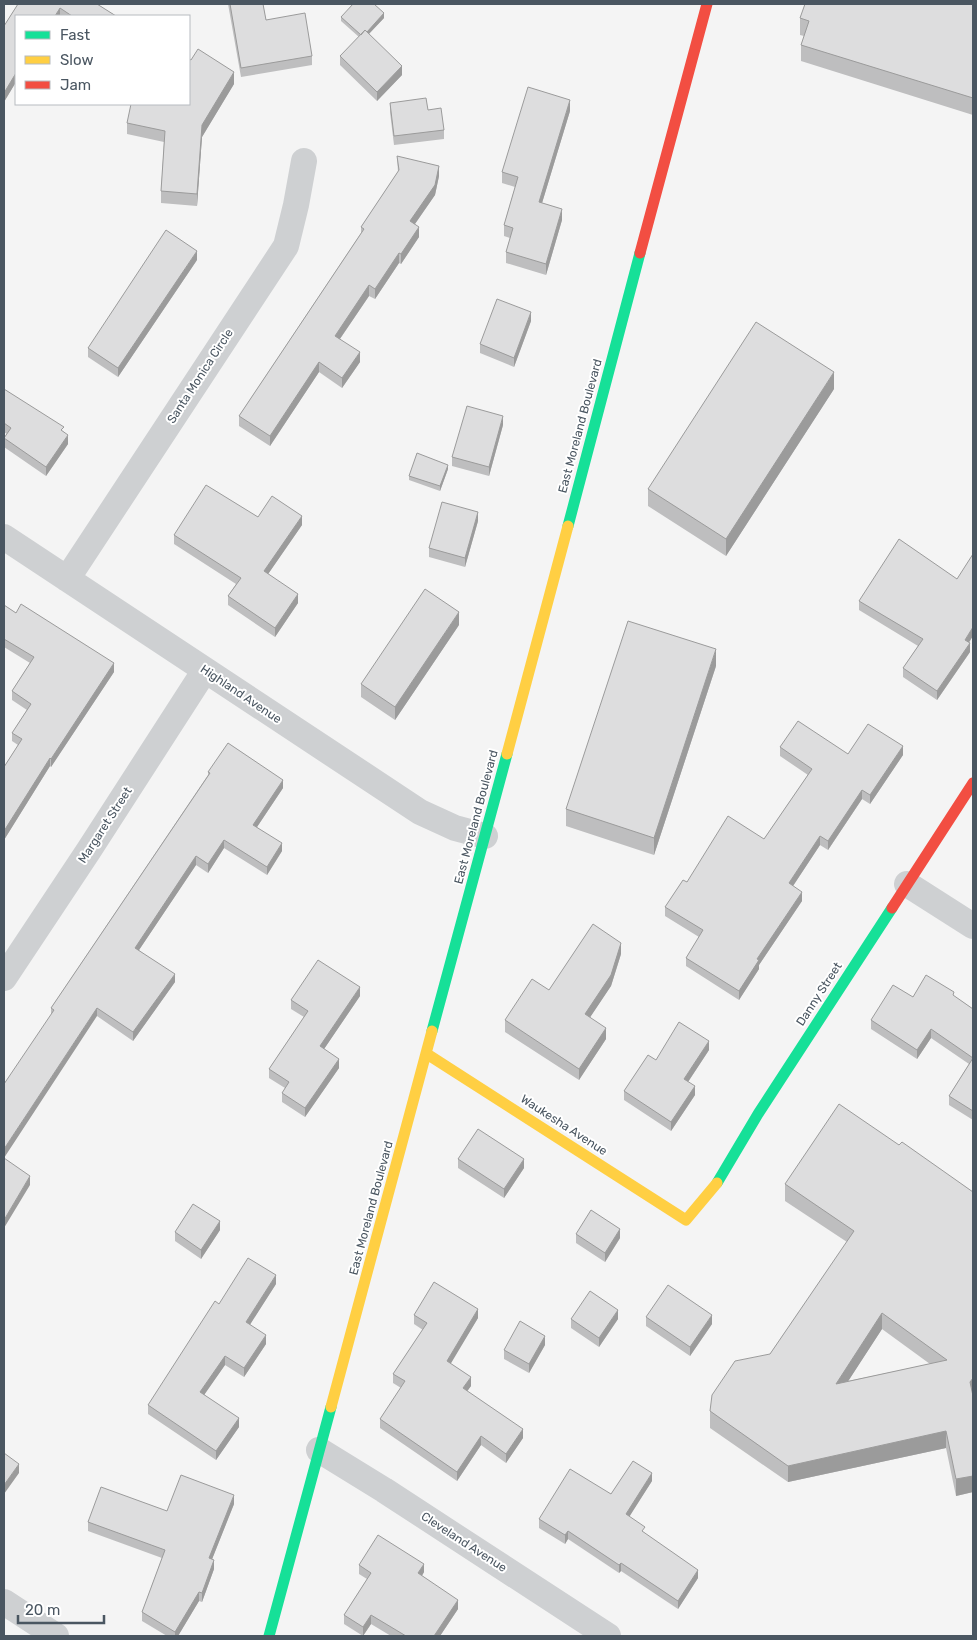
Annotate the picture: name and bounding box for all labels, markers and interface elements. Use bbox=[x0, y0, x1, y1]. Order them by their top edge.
legend bbox=[15, 15, 190, 105]
text: Fast bbox=[60, 26, 90, 44]
text: Slow bbox=[60, 51, 93, 69]
text: Jam bbox=[60, 76, 91, 94]
street label: Santa Monica Circle bbox=[164, 326, 236, 426]
street label: East Moreland Boulevard bbox=[555, 357, 605, 495]
street label: Highland Avenue bbox=[198, 662, 284, 726]
street label: East Moreland Boulevard bbox=[451, 748, 501, 886]
street label: Margaret Street bbox=[75, 784, 135, 866]
street label: Danny Street bbox=[793, 959, 845, 1029]
street label: Waukesha Avenue bbox=[518, 1092, 610, 1158]
street label: East Moreland Boulevard bbox=[346, 1139, 396, 1277]
street label: Cleveland Avenue bbox=[419, 1509, 510, 1575]
scale bar bbox=[18, 1592, 104, 1624]
text: 20 m bbox=[25, 1601, 60, 1619]

